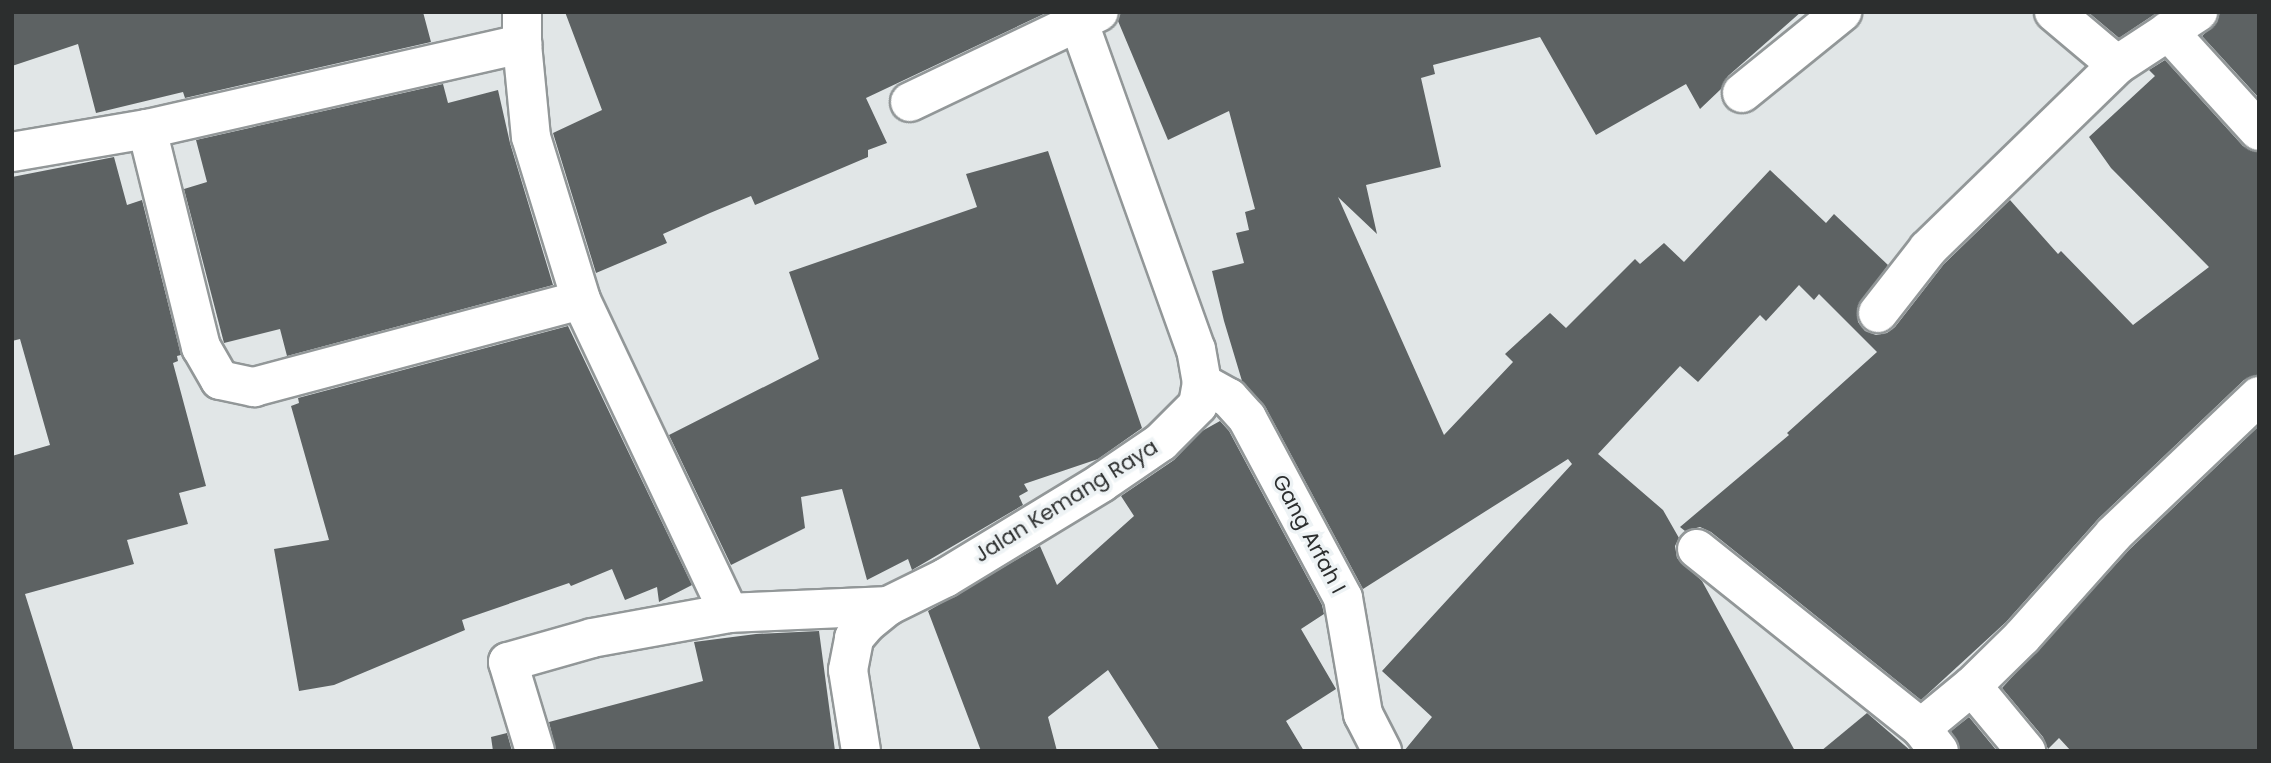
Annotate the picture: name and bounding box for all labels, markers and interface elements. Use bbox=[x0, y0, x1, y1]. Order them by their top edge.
street label: Jalan Kemang Raya bbox=[970, 434, 1162, 568]
street label: Gang Arfah I bbox=[1267, 470, 1351, 598]

